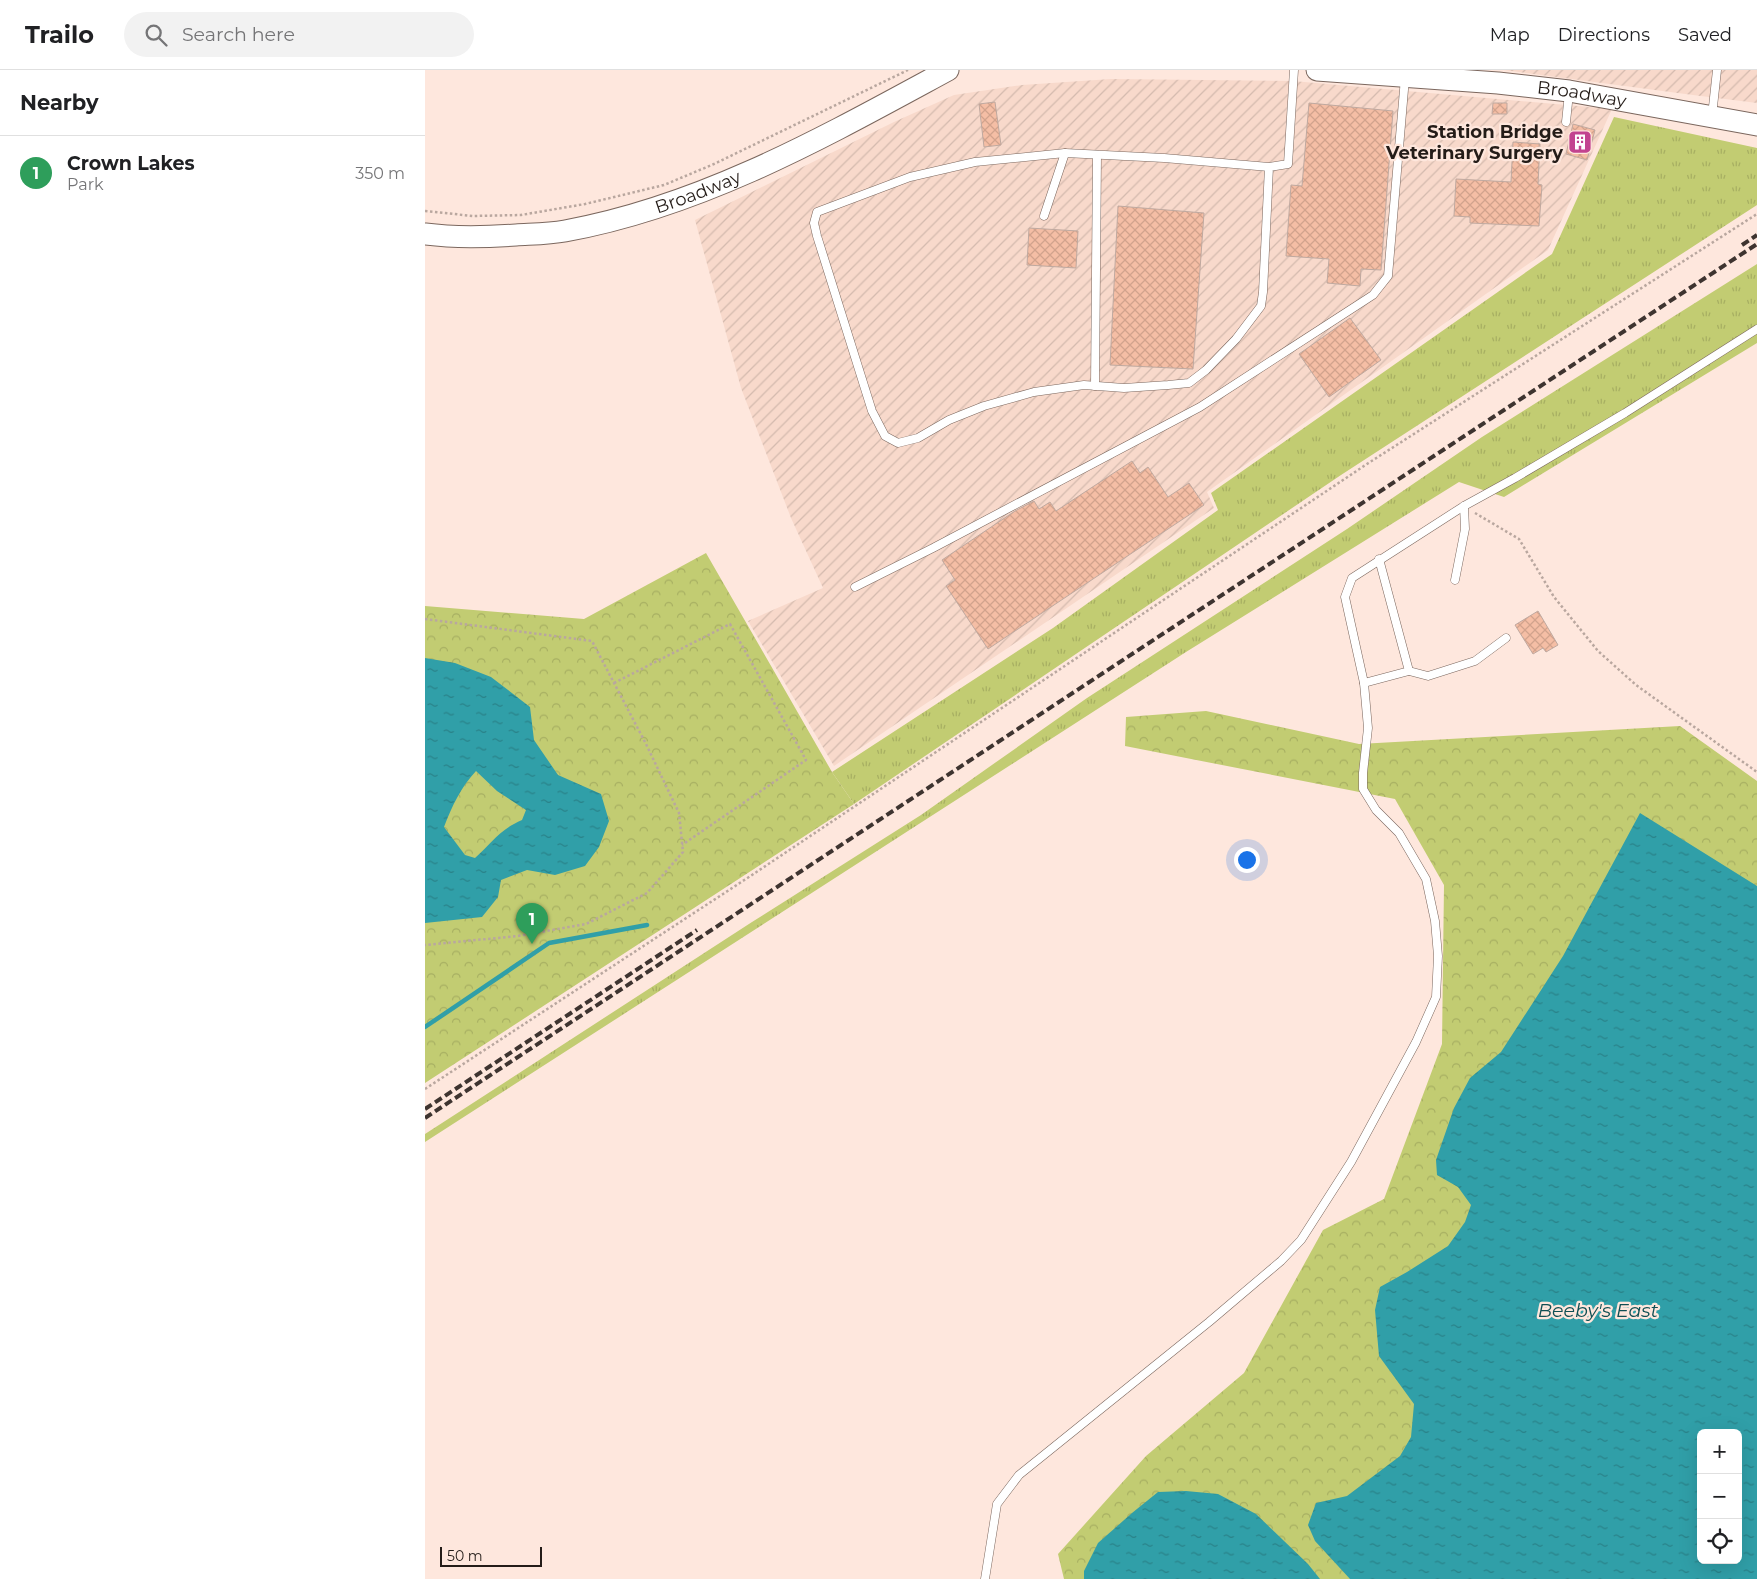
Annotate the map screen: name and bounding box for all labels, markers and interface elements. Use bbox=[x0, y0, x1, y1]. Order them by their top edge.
search box bbox=[124, 12, 474, 57]
text: Trailo bbox=[25, 20, 94, 49]
icon: search bbox=[142, 21, 170, 49]
text: Search here bbox=[182, 23, 295, 46]
text: Map bbox=[1490, 24, 1530, 46]
text: Directions bbox=[1558, 24, 1650, 46]
text: Saved bbox=[1678, 24, 1732, 46]
street label: Broadway bbox=[1536, 76, 1628, 112]
text: Nearby bbox=[20, 90, 99, 115]
place label: Station Bridge Veterinary Surgery bbox=[1385, 121, 1563, 164]
building icon: Station Bridge Veterinary Surgery bbox=[1567, 129, 1593, 155]
text: Crown Lakes bbox=[67, 152, 195, 175]
text: 1 bbox=[33, 164, 39, 183]
text: 350 m bbox=[355, 164, 405, 183]
street label: Broadway bbox=[652, 166, 744, 218]
text: Park bbox=[67, 175, 104, 194]
your location bbox=[1234, 847, 1260, 873]
pin: 1 bbox=[516, 903, 548, 944]
water label: Beeby's East bbox=[1538, 1299, 1659, 1322]
map controls bbox=[1697, 1429, 1742, 1564]
button: + bbox=[1697, 1429, 1742, 1474]
button: − bbox=[1697, 1474, 1742, 1519]
button: locate bbox=[1697, 1519, 1742, 1564]
scale bar bbox=[440, 1544, 543, 1567]
text: 50 m bbox=[447, 1547, 483, 1565]

